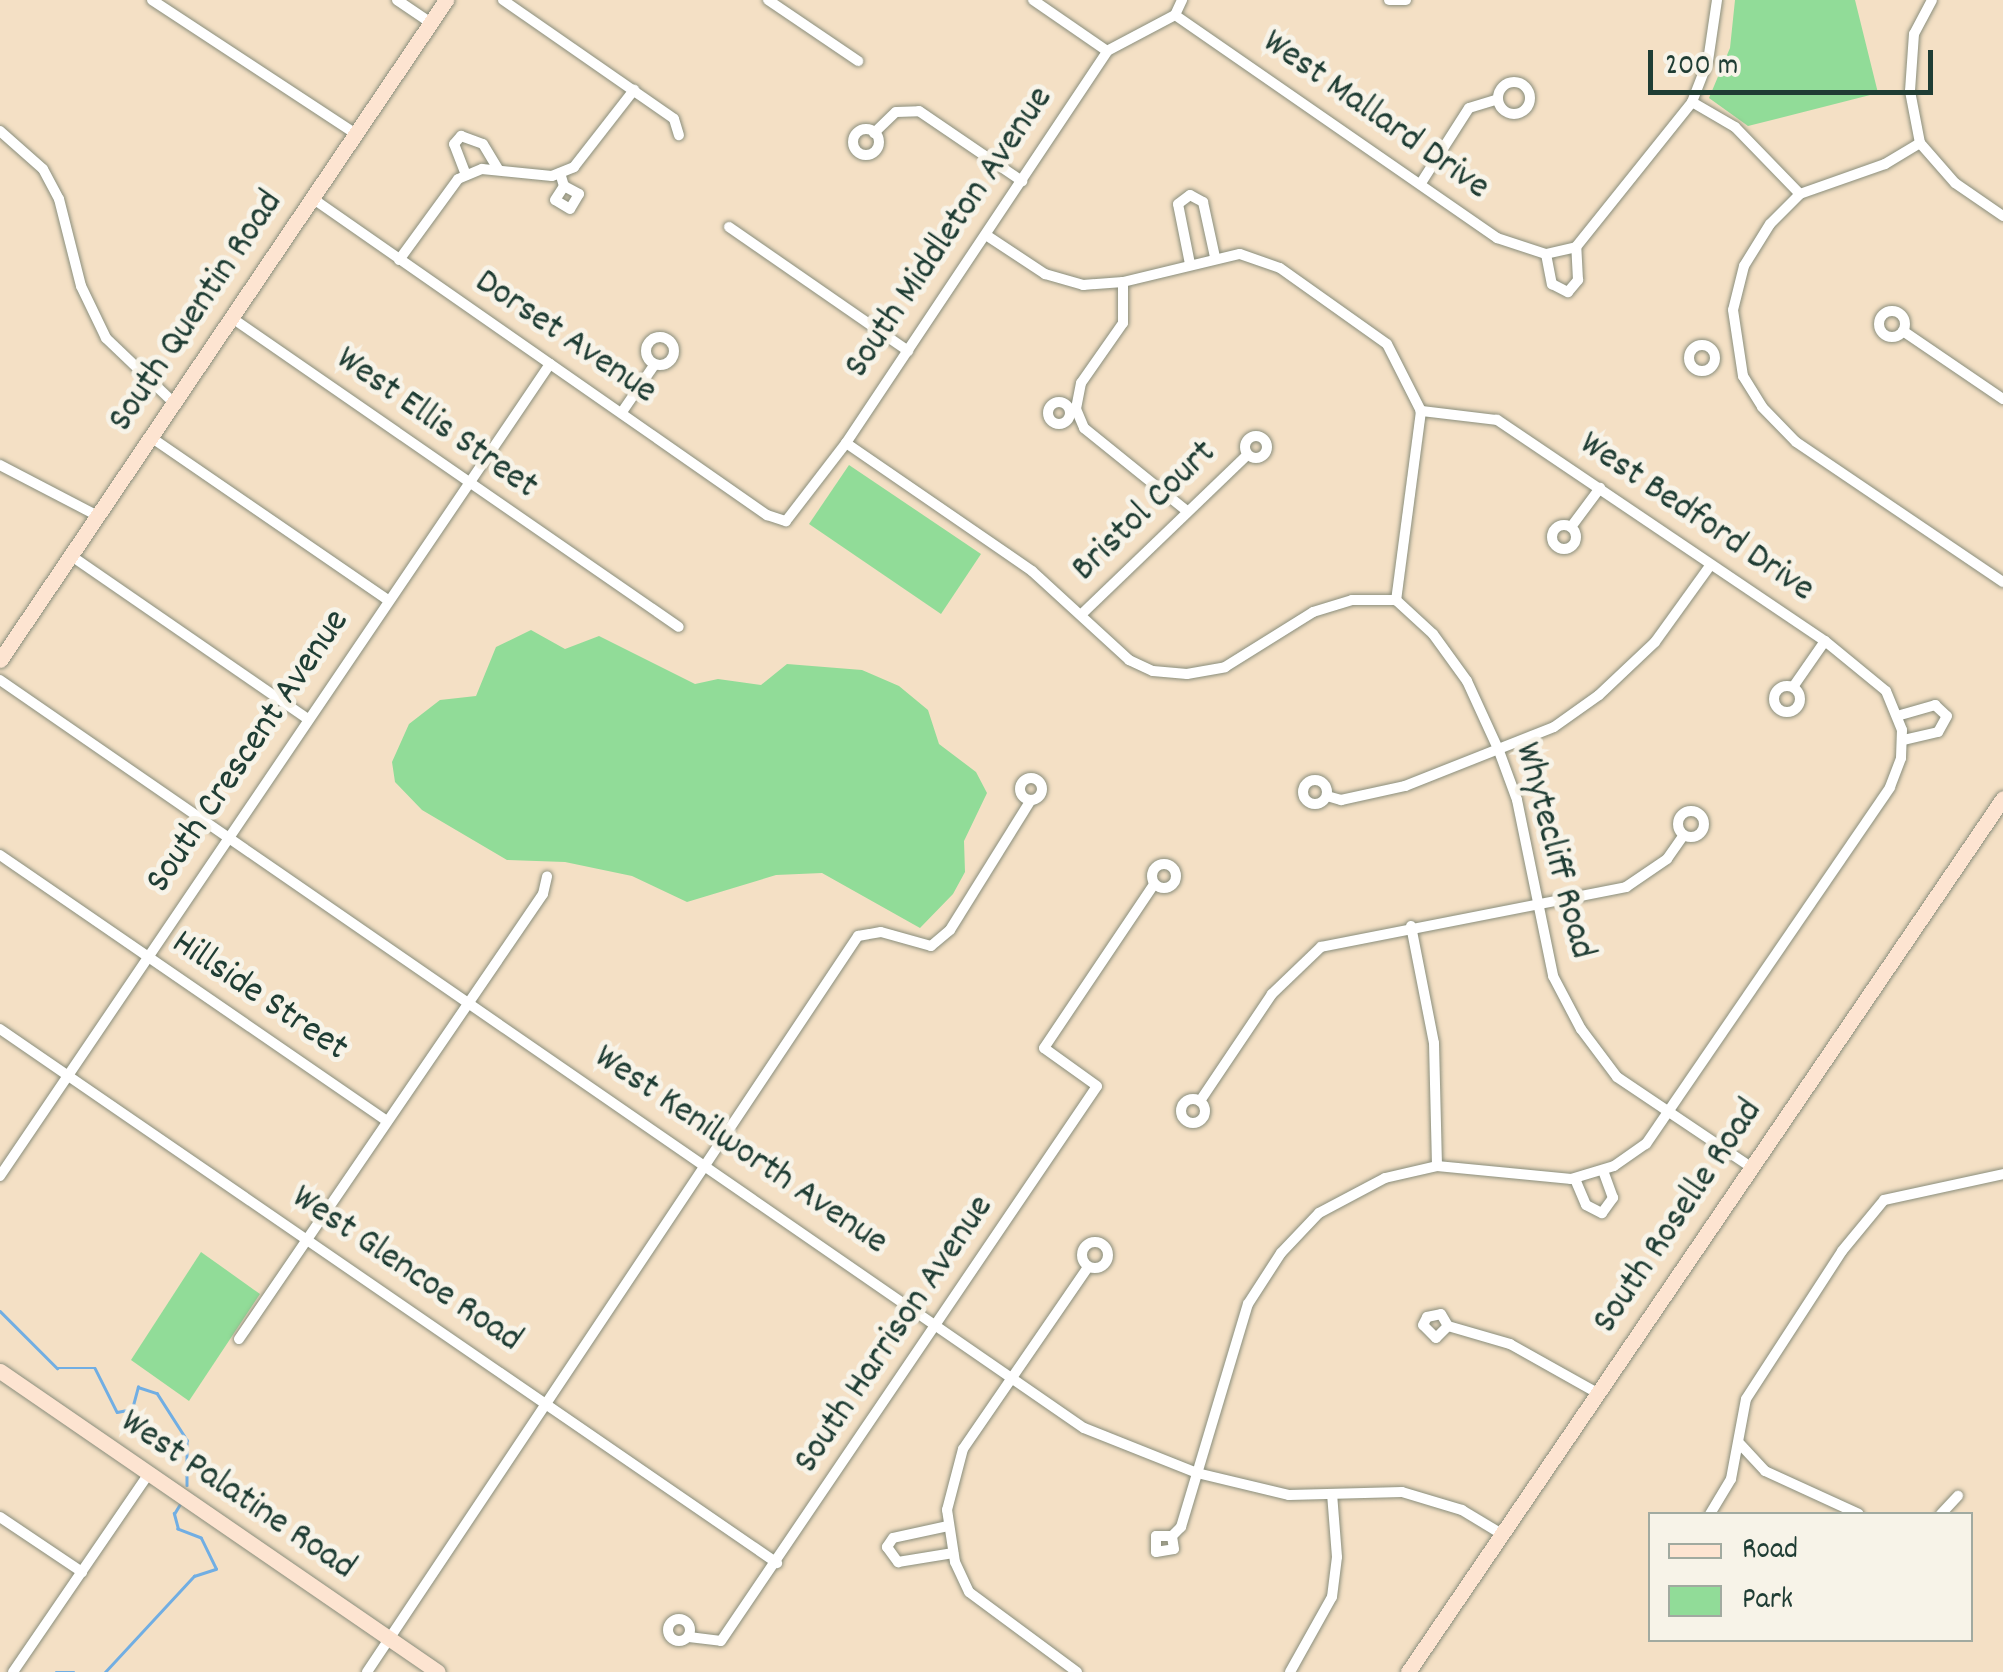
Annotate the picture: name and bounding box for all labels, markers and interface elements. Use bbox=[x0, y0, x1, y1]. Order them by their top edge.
street label: West Mallard Drive bbox=[1253, 21, 1497, 211]
scale bar bbox=[1653, 30, 1938, 92]
text: 200 m bbox=[1665, 46, 1738, 89]
street label: South Middleton Avenue bbox=[835, 79, 1065, 387]
street label: South Quentin Road bbox=[99, 183, 295, 441]
street label: Dorset Avenue bbox=[465, 260, 665, 416]
street label: West Ellis Street bbox=[326, 337, 546, 511]
street label: West Bedford Drive bbox=[1570, 423, 1822, 613]
street label: Bristol Court bbox=[1063, 432, 1227, 592]
street label: South Crescent Avenue bbox=[137, 602, 361, 902]
street label: Whytecliff Road bbox=[1502, 738, 1604, 964]
street label: Hillside Street bbox=[162, 921, 356, 1073]
street label: West Kenilworth Avenue bbox=[584, 1036, 896, 1266]
street label: South Roselle Road bbox=[1584, 1091, 1774, 1343]
street label: West Glencoe Road bbox=[282, 1176, 530, 1364]
street label: South Harrison Avenue bbox=[785, 1187, 1005, 1483]
street label: West Palatine Road bbox=[111, 1400, 363, 1592]
legend bbox=[1648, 1512, 1973, 1642]
text: Road bbox=[1742, 1530, 1798, 1573]
text: Park bbox=[1742, 1580, 1793, 1623]

